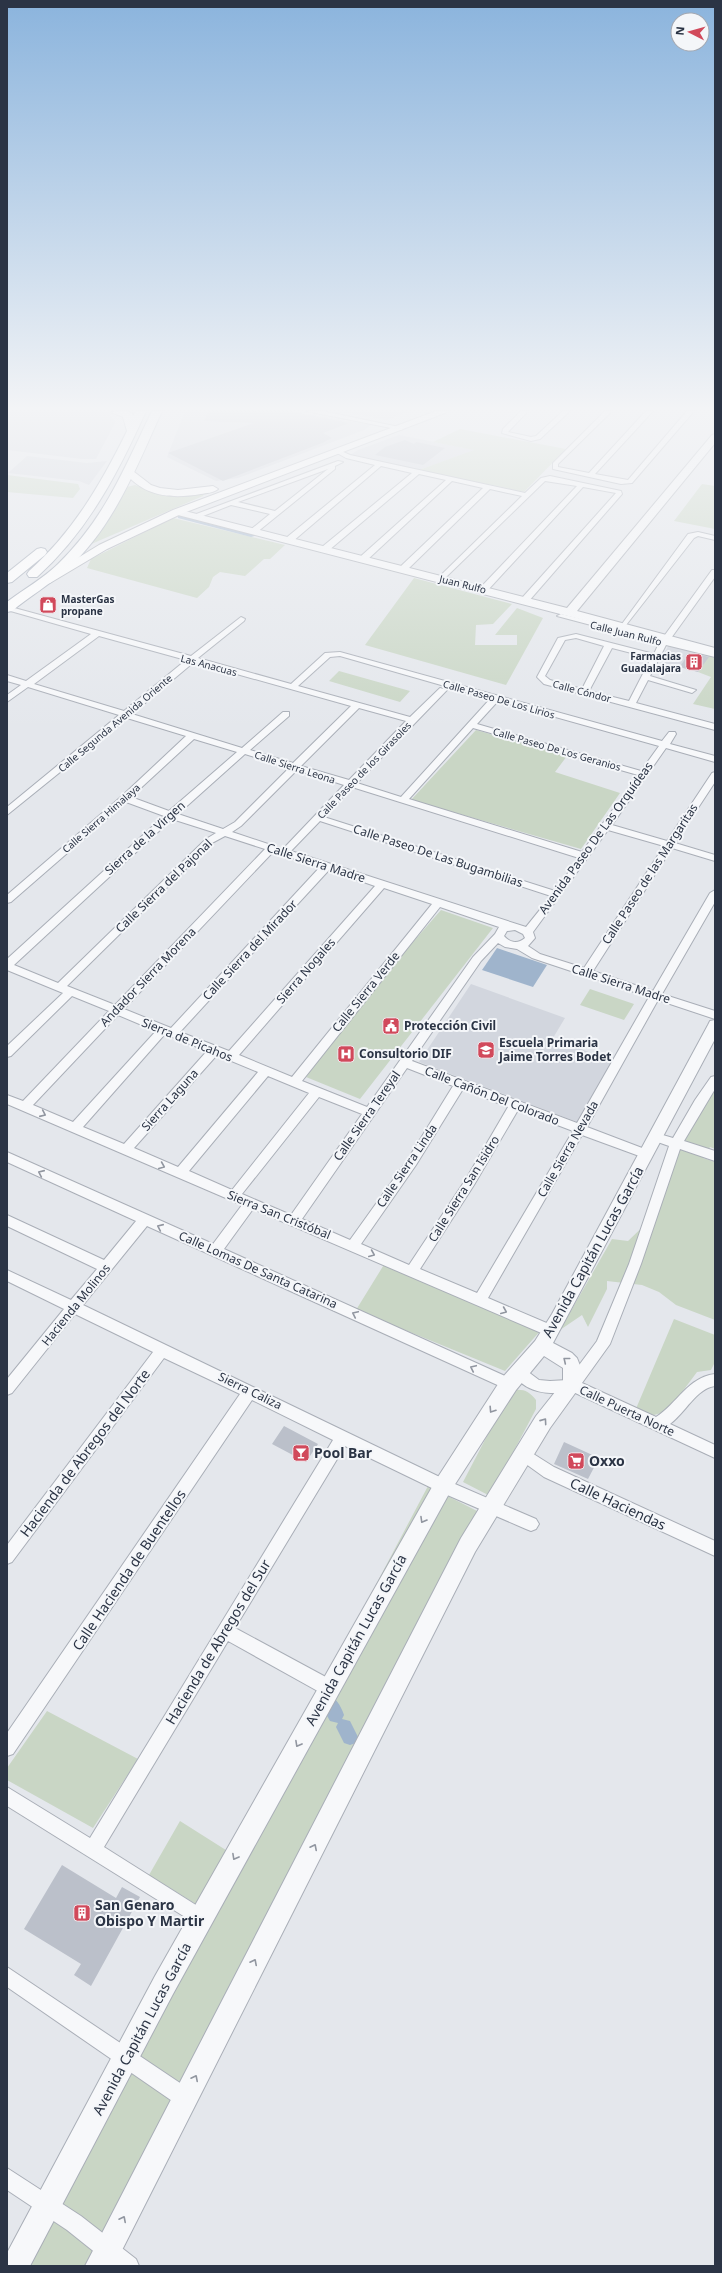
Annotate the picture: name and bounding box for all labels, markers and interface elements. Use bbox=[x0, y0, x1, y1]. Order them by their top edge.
north arrow bbox=[670, 12, 710, 52]
text: N bbox=[672, 26, 687, 36]
street label: Juan Rulfo bbox=[437, 571, 488, 597]
place label: MasterGas propane bbox=[61, 592, 114, 618]
shop icon: MasterGas propane bbox=[38, 595, 58, 615]
street label: Calle Juan Rulfo bbox=[589, 617, 663, 649]
place label: Farmacias Guadalajara bbox=[621, 649, 681, 675]
street label: Las Anacuas bbox=[179, 651, 239, 679]
building icon: Farmacias Guadalajara bbox=[684, 652, 704, 672]
street label: Calle Segunda Avenida Oriente bbox=[55, 671, 175, 775]
street label: Calle Paseo De Los Lirios bbox=[441, 676, 557, 722]
street label: Calle Cóndor bbox=[551, 676, 613, 706]
street label: Calle Paseo de los Girasoles bbox=[314, 718, 414, 822]
street label: Calle Paseo De Los Geranios bbox=[491, 724, 623, 774]
street label: Calle Sierra Leona bbox=[253, 747, 337, 787]
street label: Avenida Paseo De Las Orquídeas bbox=[535, 758, 657, 917]
street label: Calle Sierra Himalaya bbox=[59, 780, 143, 856]
street label: Sierra de la Virgen bbox=[101, 797, 189, 878]
street label: Calle Paseo de las Margaritas bbox=[598, 800, 702, 947]
street label: Calle Paseo De Las Bugambilias bbox=[351, 820, 525, 891]
street label: Calle Sierra del Pajonal bbox=[112, 835, 216, 936]
street label: Calle Sierra Madre bbox=[265, 839, 368, 887]
street label: Calle Sierra del Mirador bbox=[198, 896, 301, 1004]
street label: Andador Sierra Morena bbox=[96, 923, 199, 1030]
street label: Sierra Nogales bbox=[272, 934, 339, 1007]
street label: Calle Sierra Verde bbox=[328, 948, 404, 1035]
street label: Calle Sierra Madre bbox=[570, 960, 673, 1008]
street label: Sierra de Picahos bbox=[139, 1014, 235, 1066]
public building icon: Protección Civil bbox=[381, 1016, 401, 1036]
place label: Protección Civil bbox=[404, 1017, 496, 1034]
place label: Escuela Primaria Jaime Torres Bodet bbox=[498, 1034, 612, 1065]
school or university icon: Escuela Primaria Jaime Torres Bodet bbox=[476, 1040, 496, 1060]
hospital icon: Consultorio DIF bbox=[336, 1044, 356, 1064]
place label: Consultorio DIF bbox=[359, 1045, 452, 1062]
street label: Calle Cañón Del Colorado bbox=[422, 1062, 562, 1129]
street label: Sierra Laguna bbox=[137, 1065, 202, 1134]
street label: Calle Sierra Tereyal bbox=[329, 1067, 404, 1164]
street label: Calle Sierra Nevada bbox=[533, 1097, 602, 1200]
one-way arrow bbox=[38, 1109, 46, 1117]
street label: Calle Sierra Linda bbox=[372, 1121, 441, 1211]
street label: Calle Sierra San Isidro bbox=[424, 1132, 503, 1245]
one-way arrow bbox=[158, 1161, 166, 1169]
street label: Avenida Capitán Lucas García bbox=[537, 1163, 648, 1341]
one-way arrow bbox=[38, 1170, 46, 1178]
street label: Sierra San Cristóbal bbox=[225, 1186, 333, 1243]
one-way arrow bbox=[156, 1223, 163, 1231]
street label: Calle Lomas De Santa Catarina bbox=[176, 1227, 340, 1312]
one-way arrow bbox=[368, 1249, 376, 1257]
street label: Hacienda Molinos bbox=[37, 1260, 114, 1349]
one-way arrow bbox=[501, 1307, 508, 1315]
one-way arrow bbox=[352, 1311, 359, 1319]
one-way arrow bbox=[563, 1357, 570, 1364]
street label: Hacienda de Abregos del Norte bbox=[15, 1365, 154, 1540]
one-way arrow bbox=[470, 1365, 478, 1373]
street label: Sierra Caliza bbox=[216, 1368, 285, 1413]
street label: Calle Puerta Norte bbox=[577, 1381, 678, 1440]
one-way arrow bbox=[489, 1406, 497, 1413]
one-way arrow bbox=[539, 1418, 546, 1425]
bar icon: Pool Bar bbox=[291, 1443, 311, 1463]
place label: Pool Bar bbox=[314, 1443, 373, 1462]
supermarket icon: Oxxo bbox=[566, 1451, 586, 1471]
place label: Oxxo bbox=[589, 1451, 625, 1470]
street label: Calle Haciendas bbox=[567, 1473, 669, 1534]
street label: Calle Hacienda de Buentellos bbox=[67, 1485, 190, 1654]
one-way arrow bbox=[421, 1516, 428, 1523]
street label: Avenida Capitán Lucas García bbox=[300, 1551, 411, 1729]
street label: Hacienda de Abregos del Sur bbox=[161, 1555, 275, 1728]
one-way arrow bbox=[295, 1739, 303, 1747]
one-way arrow bbox=[309, 1844, 316, 1851]
one-way arrow bbox=[232, 1853, 240, 1860]
place label: San Genaro Obispo Y Martir bbox=[95, 1895, 205, 1930]
building icon: San Genaro Obispo Y Martir bbox=[72, 1903, 92, 1923]
street label: Avenida Capitán Lucas García bbox=[88, 1939, 195, 2118]
one-way arrow bbox=[250, 1959, 257, 1967]
one-way arrow bbox=[191, 2075, 198, 2083]
one-way arrow bbox=[118, 2216, 126, 2223]

